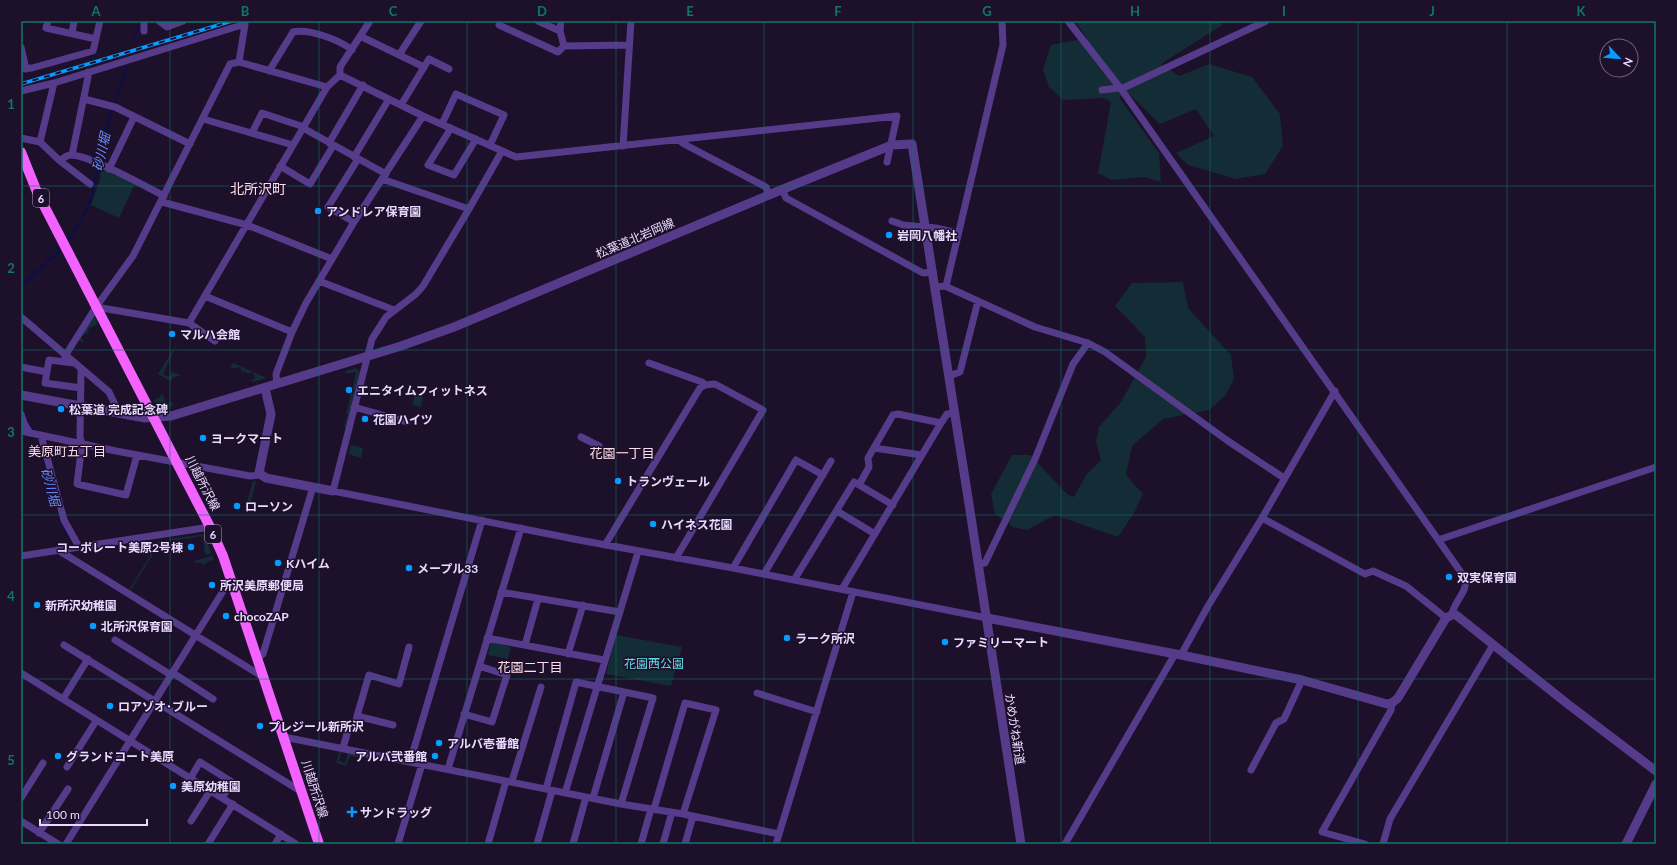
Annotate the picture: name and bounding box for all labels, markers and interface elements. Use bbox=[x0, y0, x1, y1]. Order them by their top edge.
text: A bbox=[90, 3, 101, 19]
text: B bbox=[241, 3, 250, 19]
text: C bbox=[389, 3, 398, 19]
text: D bbox=[537, 3, 547, 19]
text: E bbox=[686, 3, 694, 19]
text: F bbox=[834, 3, 842, 19]
text: G bbox=[982, 3, 992, 19]
text: H bbox=[1130, 3, 1140, 19]
text: I bbox=[1282, 3, 1286, 19]
text: J bbox=[1429, 3, 1435, 19]
text: K bbox=[1577, 3, 1587, 19]
north arrow bbox=[1599, 38, 1639, 78]
text: N bbox=[1621, 56, 1636, 69]
text: 1 bbox=[7, 96, 15, 112]
water label: 砂川堀 bbox=[89, 129, 114, 173]
district label: 北所沢町 bbox=[230, 180, 286, 197]
road number: 6 bbox=[33, 189, 49, 207]
place label: アンドレア保育園 bbox=[326, 204, 422, 219]
marker: アンドレア保育園 bbox=[313, 206, 323, 216]
street label: 松葉道北岩岡線 bbox=[593, 215, 677, 261]
place label: 岩岡八幡社 bbox=[897, 228, 957, 243]
marker: 岩岡八幡社 bbox=[884, 230, 894, 240]
text: 2 bbox=[7, 260, 15, 276]
place label: マルハ会館 bbox=[180, 327, 240, 342]
marker: マルハ会館 bbox=[167, 329, 177, 339]
place label: エニタイムフィットネス bbox=[357, 383, 488, 398]
marker: エニタイムフィットネス bbox=[344, 385, 354, 395]
place label: 松葉道 完成記念碑 bbox=[69, 402, 168, 417]
marker: 松葉道 完成記念碑 bbox=[56, 404, 66, 414]
place label: 花園ハイツ bbox=[373, 412, 433, 427]
marker: 花園ハイツ bbox=[360, 414, 370, 424]
text: 3 bbox=[7, 424, 15, 440]
place label: ヨークマート bbox=[211, 431, 283, 446]
marker: ヨークマート bbox=[198, 433, 208, 443]
district label: 美原町五丁目 bbox=[28, 443, 106, 459]
district label: 花園一丁目 bbox=[589, 445, 655, 461]
street label: 川越所沢線 bbox=[183, 453, 223, 513]
water label: 砂川堀 bbox=[38, 466, 64, 510]
place label: トランヴェール bbox=[626, 474, 710, 489]
marker: トランヴェール bbox=[613, 476, 623, 486]
place label: ローソン bbox=[245, 499, 293, 514]
marker: ローソン bbox=[232, 501, 242, 511]
place label: ハイネス花園 bbox=[661, 517, 733, 532]
marker: ハイネス花園 bbox=[648, 519, 658, 529]
road number: 6 bbox=[205, 525, 221, 543]
place label: コーポレート美原2号棟 bbox=[56, 540, 183, 555]
marker: コーポレート美原2号棟 bbox=[186, 542, 196, 552]
place label: Kハイム bbox=[286, 556, 330, 571]
marker: Kハイム bbox=[273, 558, 283, 568]
place label: メープル33 bbox=[417, 561, 478, 576]
marker: メープル33 bbox=[404, 563, 414, 573]
place label: 双実保育園 bbox=[1457, 570, 1517, 585]
marker: 双実保育園 bbox=[1444, 572, 1454, 582]
place label: 所沢美原郵便局 bbox=[220, 578, 304, 593]
marker: 所沢美原郵便局 bbox=[207, 580, 217, 590]
text: 4 bbox=[7, 588, 15, 604]
place label: 新所沢幼稚園 bbox=[45, 598, 117, 613]
marker: 新所沢幼稚園 bbox=[32, 600, 42, 610]
place label: chocoZAP bbox=[234, 609, 289, 624]
marker: chocoZAP bbox=[221, 611, 231, 621]
place label: 北所沢保育園 bbox=[101, 619, 173, 634]
marker: 北所沢保育園 bbox=[88, 621, 98, 631]
place label: ラーク所沢 bbox=[795, 631, 855, 646]
marker: ラーク所沢 bbox=[782, 633, 792, 643]
place label: ファミリーマート bbox=[953, 635, 1049, 650]
marker: ファミリーマート bbox=[940, 637, 950, 647]
park label: 花園西公園 bbox=[624, 656, 684, 671]
district label: 花園二丁目 bbox=[497, 659, 563, 675]
street label: かめがね新道 bbox=[1002, 692, 1028, 766]
place label: ロアゾオ･ブルー bbox=[118, 699, 208, 714]
marker: ロアゾオ･ブルー bbox=[105, 701, 115, 711]
place label: プレジール新所沢 bbox=[268, 719, 364, 734]
marker: プレジール新所沢 bbox=[255, 721, 265, 731]
place label: アルバ壱番館 bbox=[447, 736, 519, 751]
marker: アルバ壱番館 bbox=[434, 738, 444, 748]
place label: グランドコート美原 bbox=[66, 749, 174, 764]
place label: アルバ弐番館 bbox=[355, 749, 427, 764]
marker: グランドコート美原 bbox=[53, 751, 63, 761]
marker: アルバ弐番館 bbox=[430, 751, 440, 761]
text: 5 bbox=[7, 752, 15, 768]
street label: 川越所沢線 bbox=[299, 758, 331, 820]
place label: 美原幼稚園 bbox=[181, 779, 241, 794]
marker: 美原幼稚園 bbox=[168, 781, 178, 791]
scale bar bbox=[40, 801, 147, 827]
place label: サンドラッグ bbox=[360, 805, 432, 820]
text: 100 m bbox=[46, 807, 80, 822]
marker: サンドラッグ bbox=[347, 807, 357, 817]

